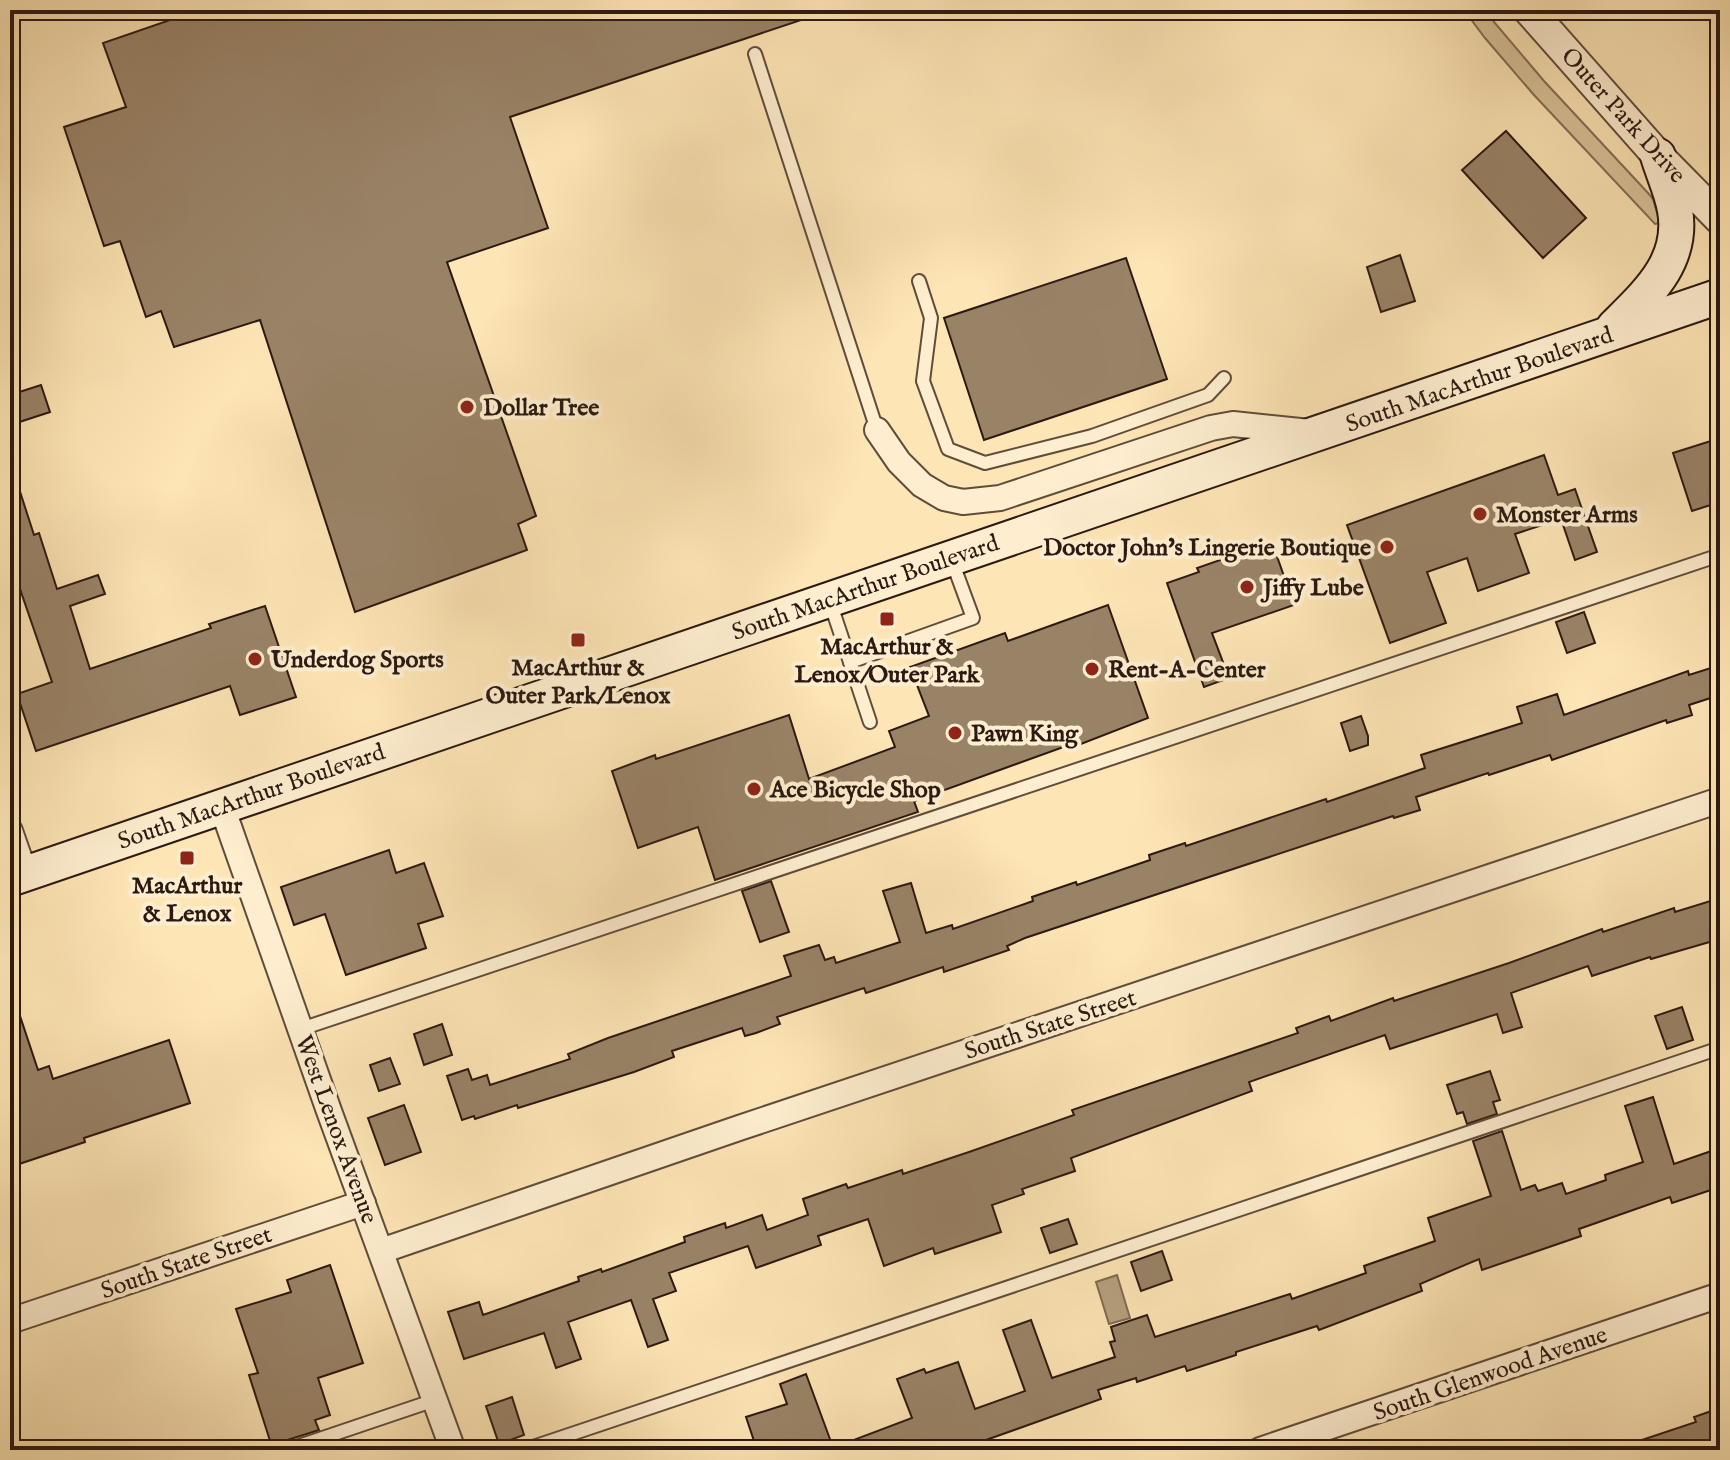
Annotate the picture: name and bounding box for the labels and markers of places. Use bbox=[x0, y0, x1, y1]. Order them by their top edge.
place label: Dollar Tree bbox=[483, 393, 599, 424]
marker: Dollar Tree bbox=[458, 398, 476, 416]
place label: Monster Arms bbox=[1496, 500, 1638, 531]
marker: Monster Arms bbox=[1471, 505, 1489, 523]
place label: Doctor John's Lingerie Boutique bbox=[1043, 533, 1371, 564]
marker: Doctor John's Lingerie Boutique bbox=[1378, 538, 1396, 556]
place label: Jiffy Lube bbox=[1260, 573, 1364, 604]
marker: Jiffy Lube bbox=[1238, 578, 1256, 596]
marker: MacArthur & Lenox/Outer Park bbox=[878, 610, 896, 628]
marker: MacArthur & Outer Park/Lenox bbox=[569, 631, 587, 649]
place label: MacArthur & Lenox/Outer Park bbox=[795, 632, 981, 691]
place label: Underdog Sports bbox=[270, 645, 444, 676]
marker: Underdog Sports bbox=[246, 650, 264, 668]
place label: MacArthur & Outer Park/Lenox bbox=[486, 653, 671, 712]
place label: Rent-A-Center bbox=[1108, 655, 1266, 686]
marker: Rent-A-Center bbox=[1083, 660, 1101, 678]
place label: Pawn King bbox=[971, 719, 1079, 750]
marker: Pawn King bbox=[946, 724, 964, 742]
place label: Ace Bicycle Shop bbox=[769, 775, 941, 806]
marker: Ace Bicycle Shop bbox=[745, 780, 763, 798]
marker: MacArthur & Lenox bbox=[178, 849, 196, 867]
place label: MacArthur & Lenox bbox=[132, 871, 242, 930]

